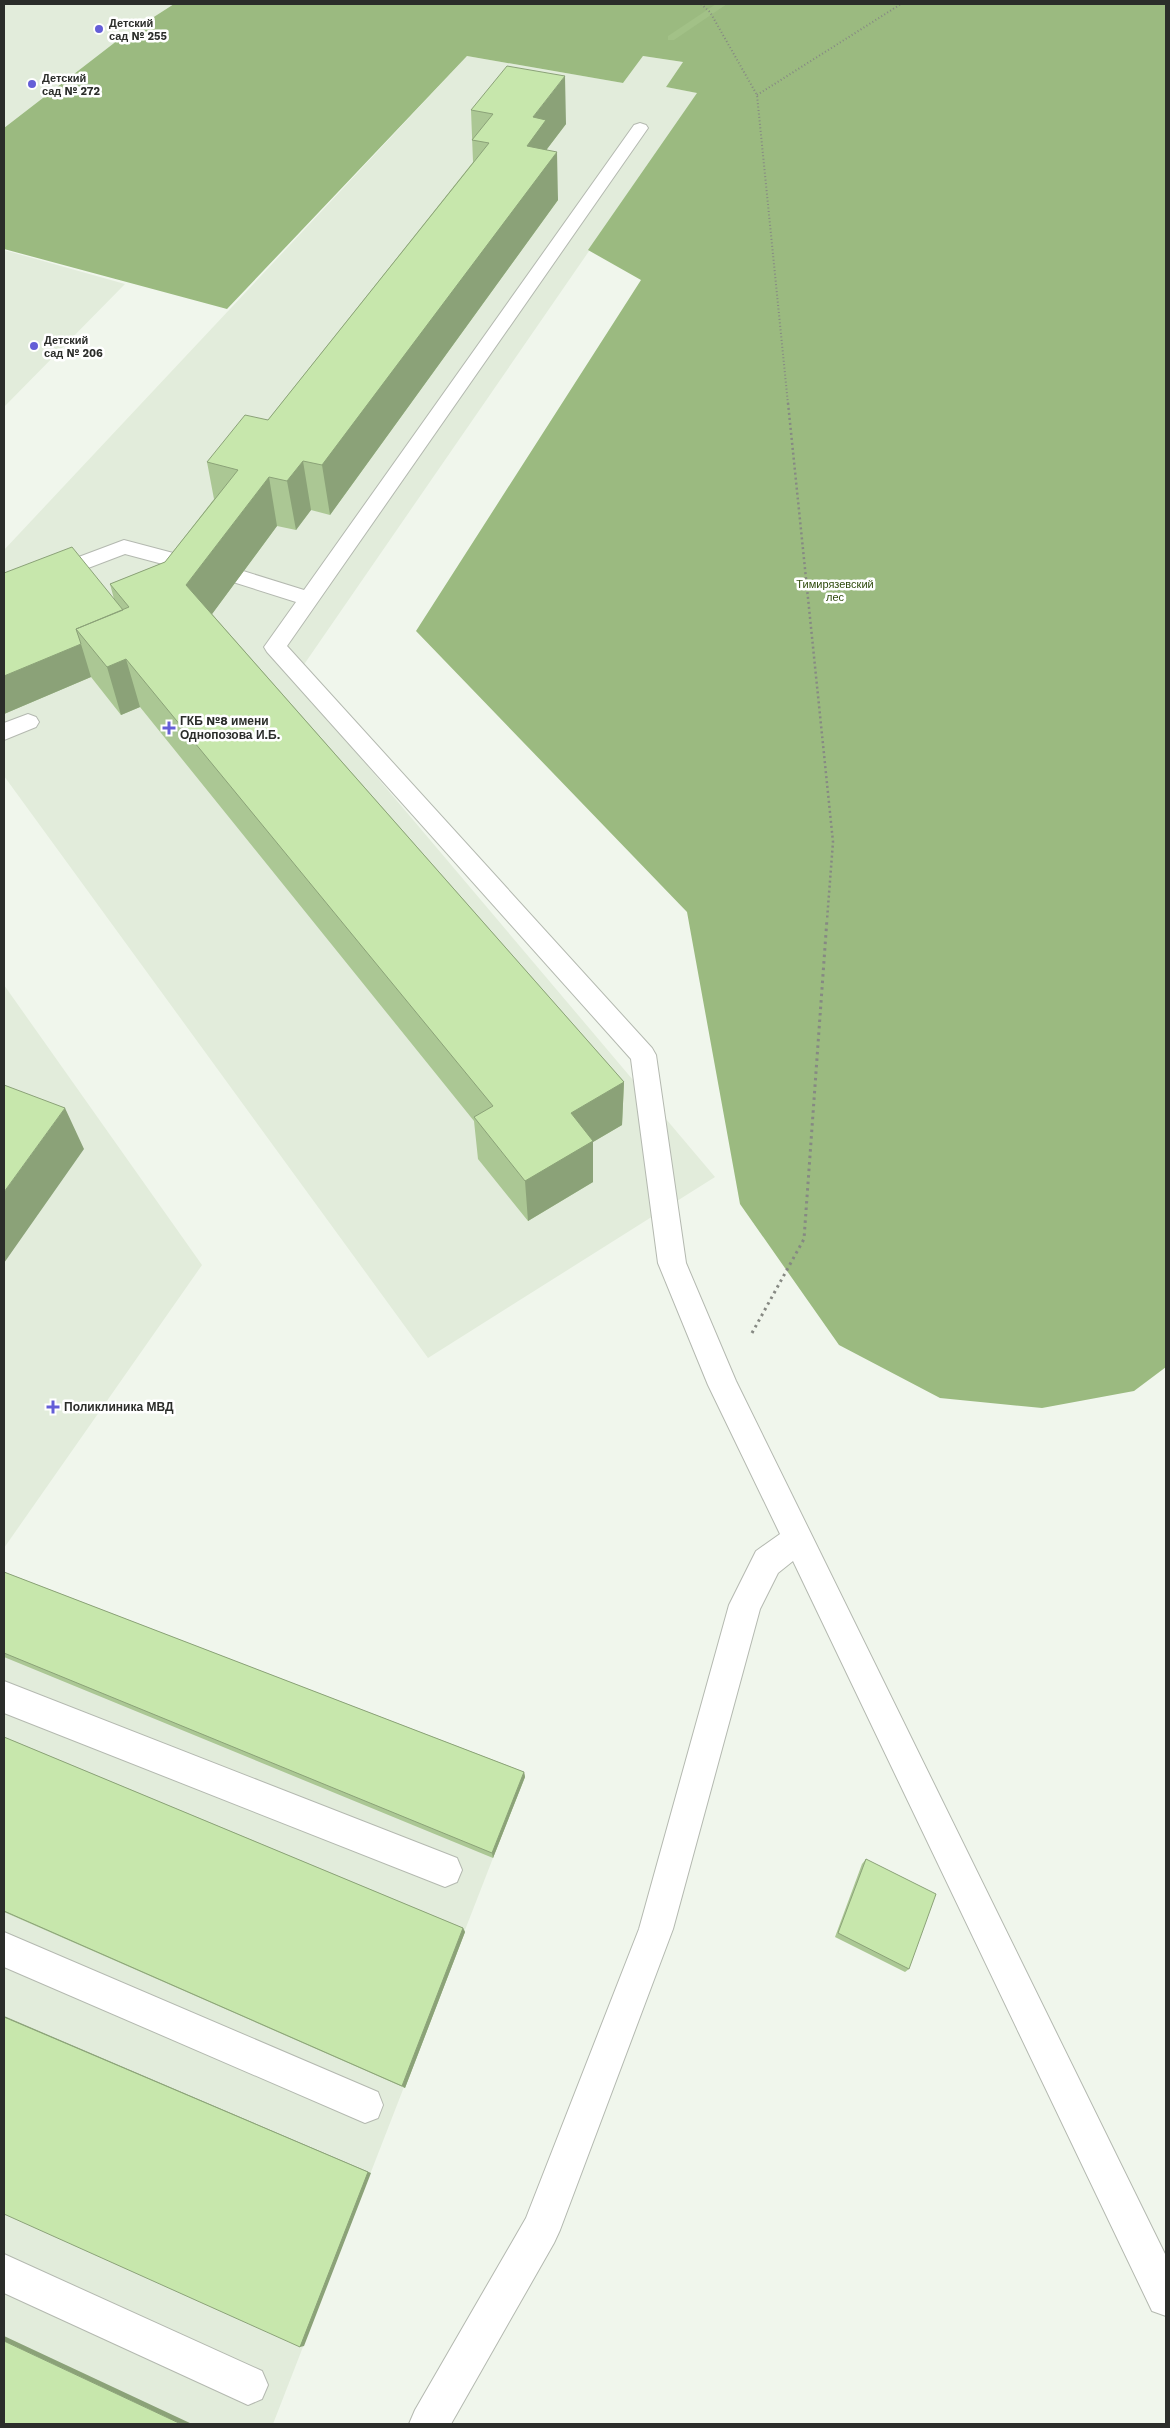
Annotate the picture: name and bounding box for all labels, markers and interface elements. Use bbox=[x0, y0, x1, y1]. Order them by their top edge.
place label: Детский сад № 255 bbox=[109, 17, 167, 43]
marker: Детский сад № 255 bbox=[93, 23, 105, 35]
place label: Детский сад № 272 bbox=[42, 72, 100, 98]
marker: Детский сад № 272 bbox=[26, 78, 38, 90]
place label: Детский сад № 206 bbox=[44, 334, 103, 360]
marker: Детский сад № 206 bbox=[28, 340, 40, 352]
park label: Тимирязевский лес bbox=[796, 578, 874, 604]
place label: ГКБ №8 имени Однопозова И.Б. bbox=[180, 714, 280, 742]
marker: ГКБ №8 имени Однопозова И.Б. bbox=[162, 721, 176, 735]
marker: Поликлиника МВД bbox=[46, 1400, 60, 1414]
place label: Поликлиника МВД bbox=[64, 1400, 174, 1414]

